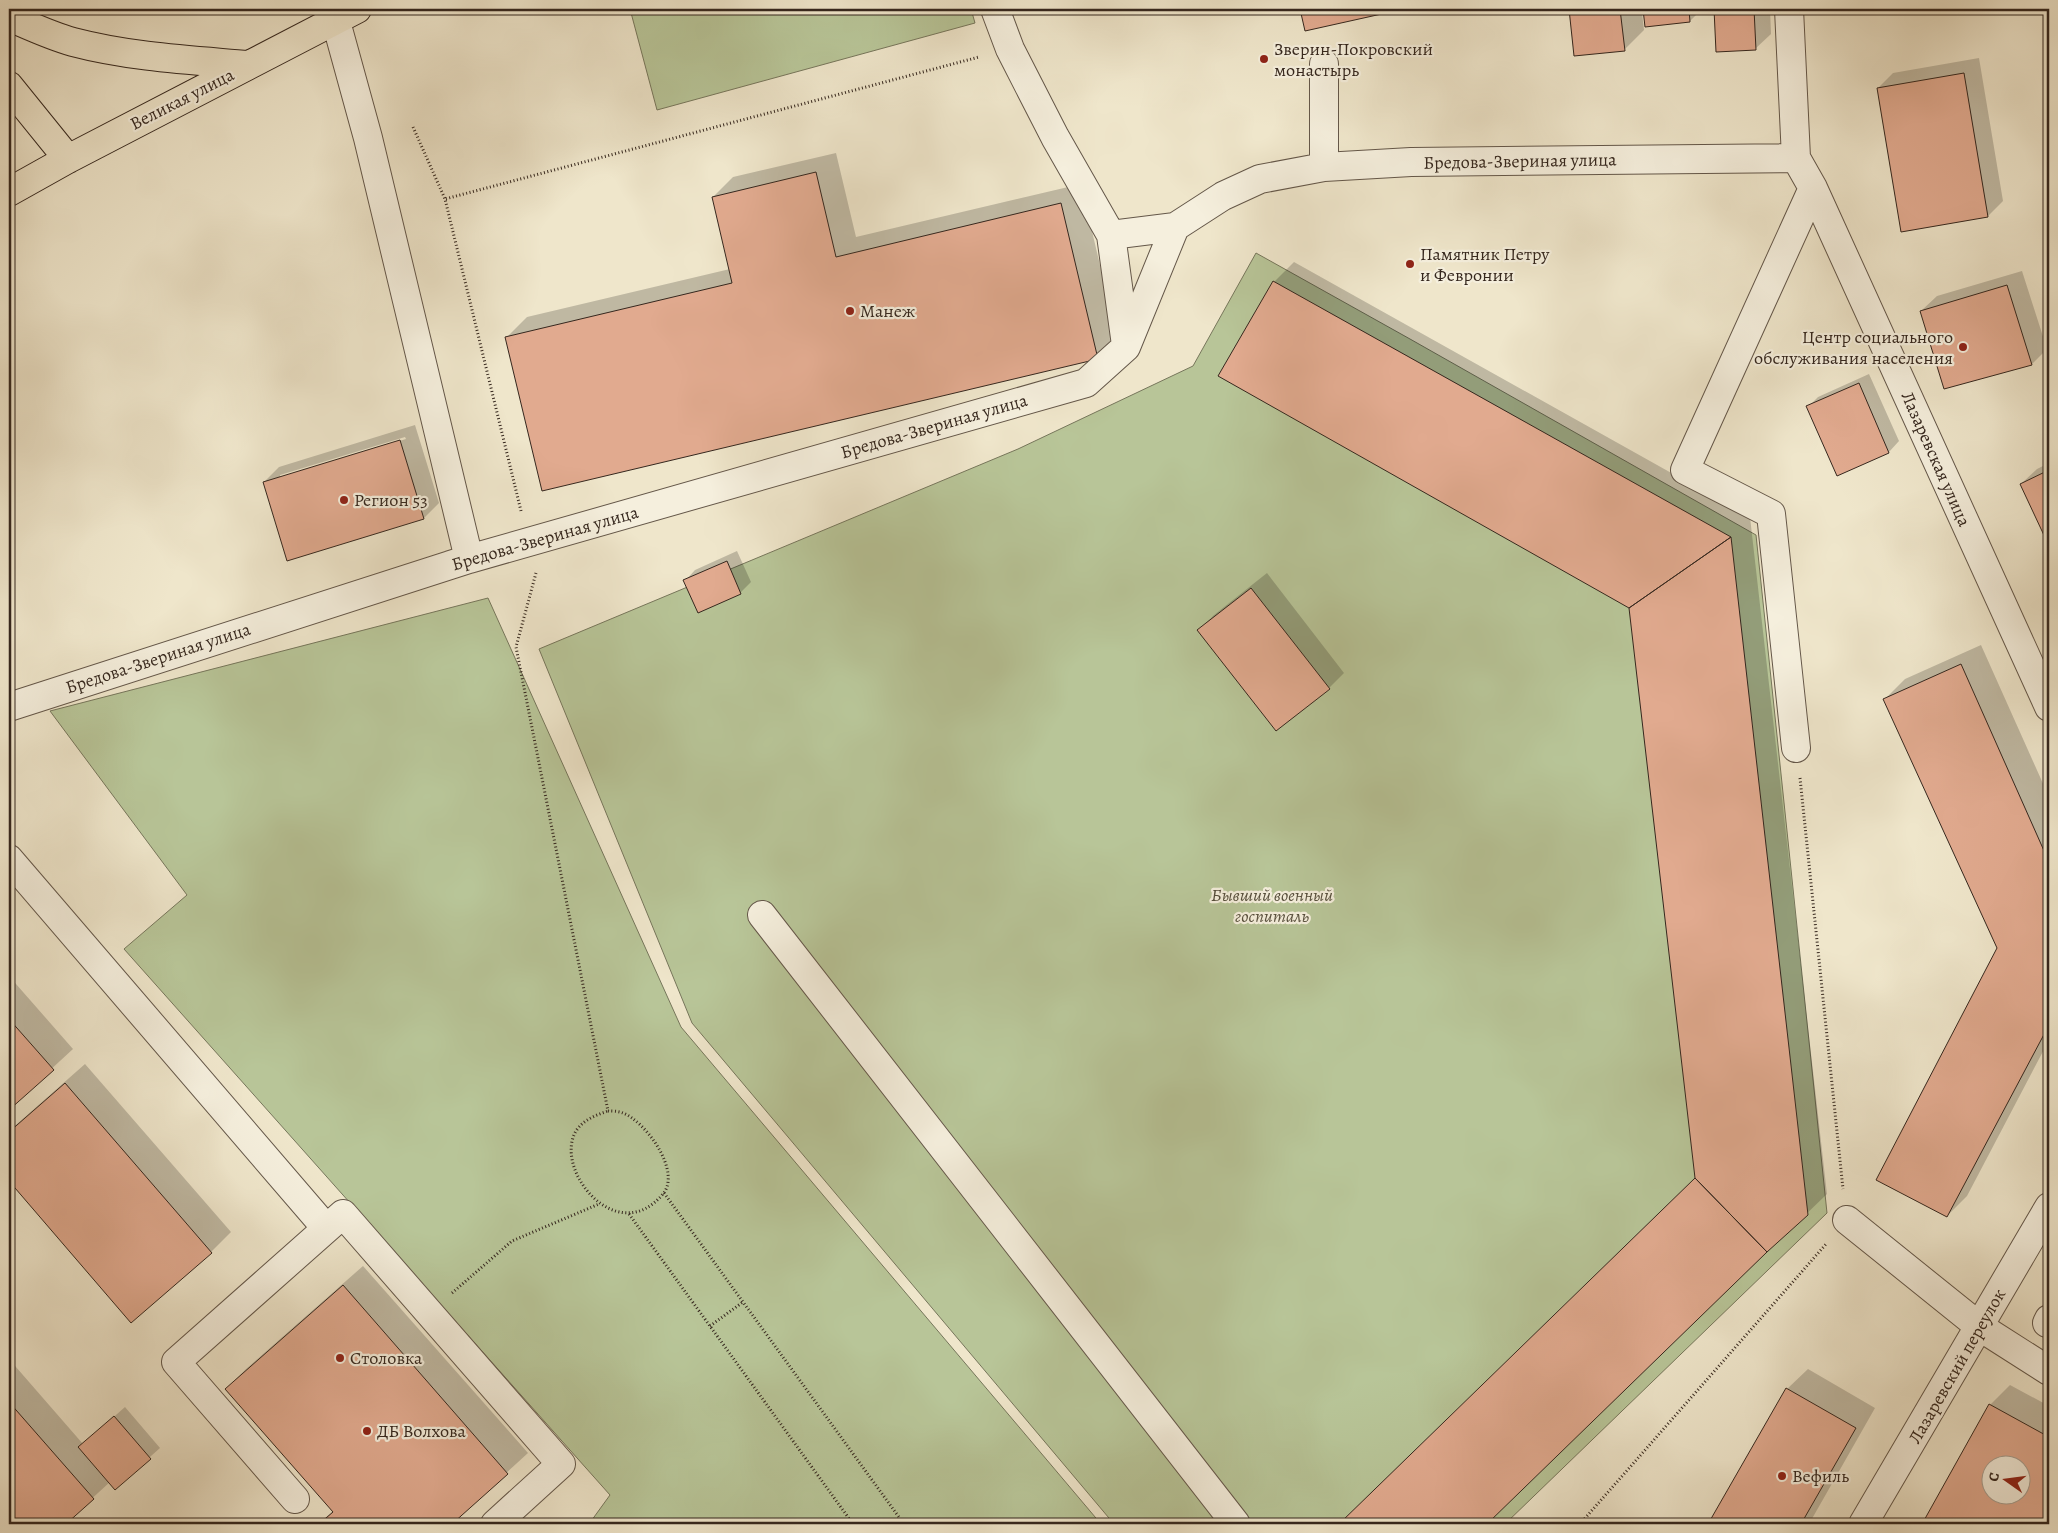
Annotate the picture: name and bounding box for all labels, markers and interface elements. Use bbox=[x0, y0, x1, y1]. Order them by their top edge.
place label: Зверин-Покровский монастырь bbox=[1274, 37, 1433, 82]
marker: Зверин-Покровский монастырь bbox=[1258, 53, 1270, 65]
street label: Великая улица bbox=[126, 62, 239, 136]
street label: Бредова-Звериная улица bbox=[1423, 147, 1617, 175]
place label: Памятник Петру и Февронии bbox=[1420, 242, 1550, 287]
marker: Памятник Петру и Февронии bbox=[1404, 258, 1416, 270]
place label: Манеж bbox=[860, 299, 916, 323]
marker: Манеж bbox=[844, 305, 856, 317]
place label: Центр социального обслуживания населения bbox=[1754, 325, 1953, 370]
marker: Центр социального обслуживания населения bbox=[1957, 341, 1969, 353]
street label: Бредова-Звериная улица bbox=[838, 388, 1031, 464]
street label: Лазаревская улица bbox=[1896, 388, 1977, 531]
place label: Регион 53 bbox=[354, 488, 428, 512]
marker: Регион 53 bbox=[338, 494, 350, 506]
street label: Бредова-Звериная улица bbox=[449, 500, 642, 576]
street label: Бредова-Звериная улица bbox=[62, 617, 254, 699]
park label: Бывший военный госпиталь bbox=[1211, 883, 1333, 928]
street label: Лазаревский переулок bbox=[1903, 1284, 2011, 1448]
place label: Столовка bbox=[350, 1346, 423, 1370]
marker: Столовка bbox=[334, 1352, 346, 1364]
place label: ДБ Волхова bbox=[377, 1419, 467, 1443]
marker: ДБ Волхова bbox=[361, 1425, 373, 1437]
north arrow bbox=[1980, 1456, 2030, 1506]
place label: Вефиль bbox=[1792, 1464, 1849, 1488]
marker: Вефиль bbox=[1776, 1470, 1788, 1482]
text: С bbox=[1984, 1470, 2004, 1483]

